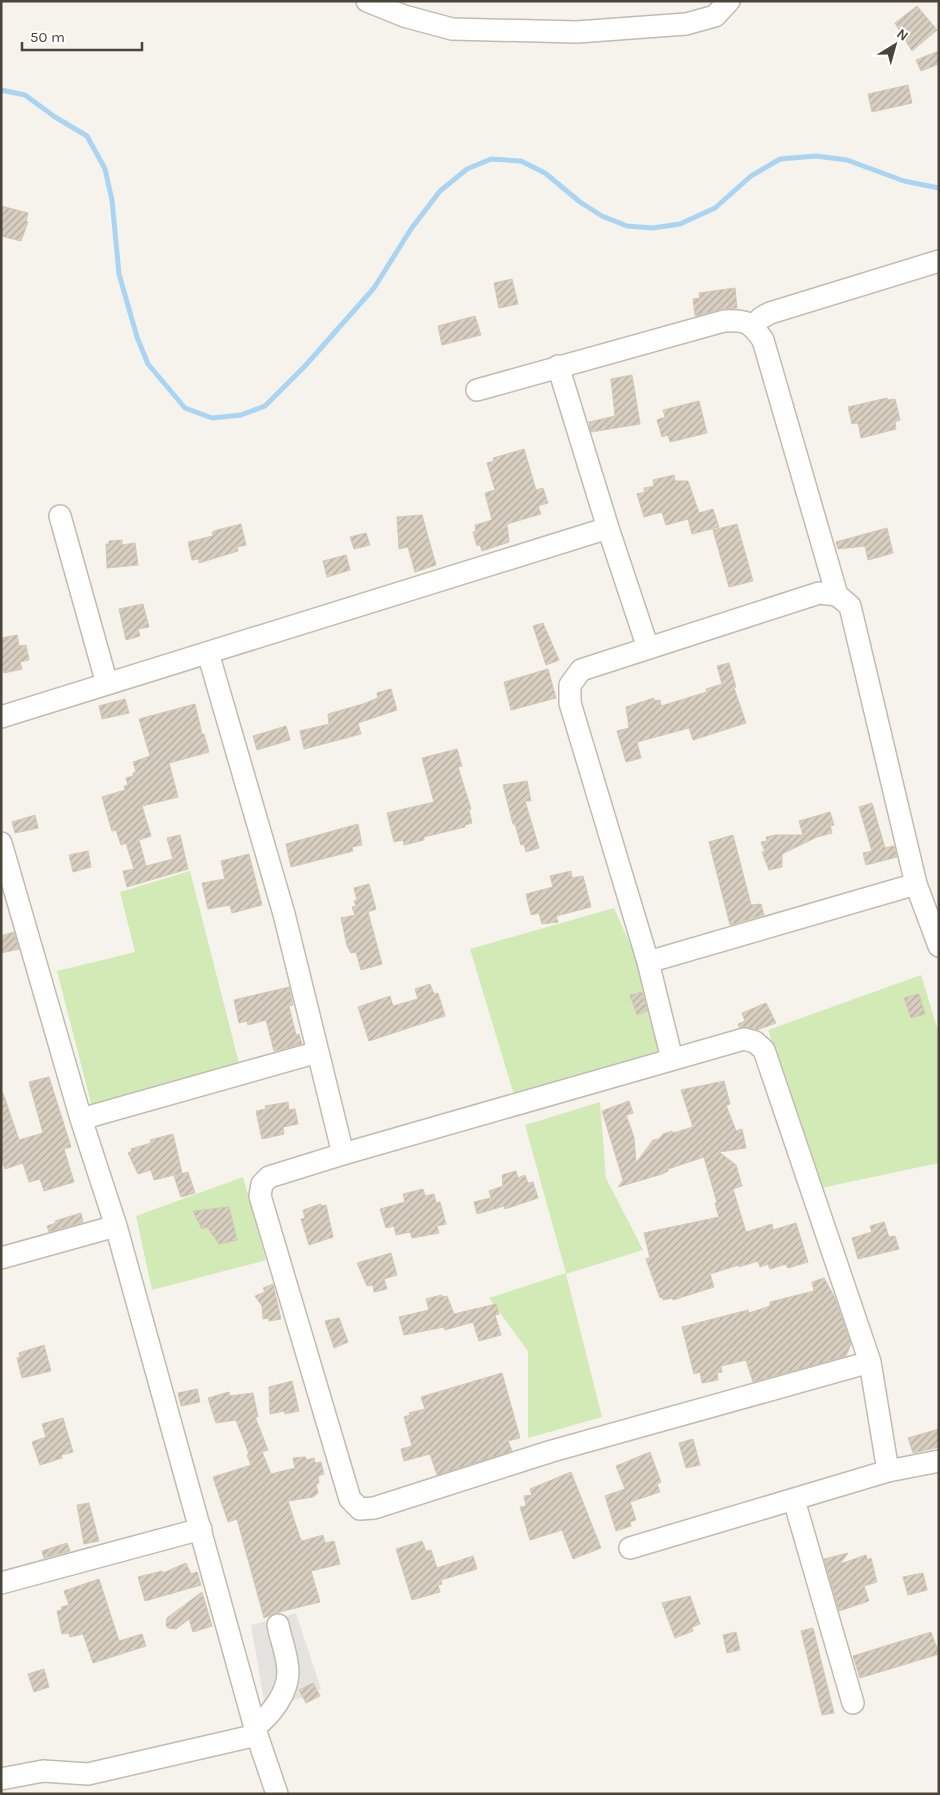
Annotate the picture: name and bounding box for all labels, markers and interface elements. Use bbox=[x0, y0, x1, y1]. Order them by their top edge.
scale bar bbox=[22, 20, 142, 52]
north arrow bbox=[870, 20, 920, 70]
text: N bbox=[893, 25, 912, 45]
text: 50 m bbox=[30, 28, 65, 46]

